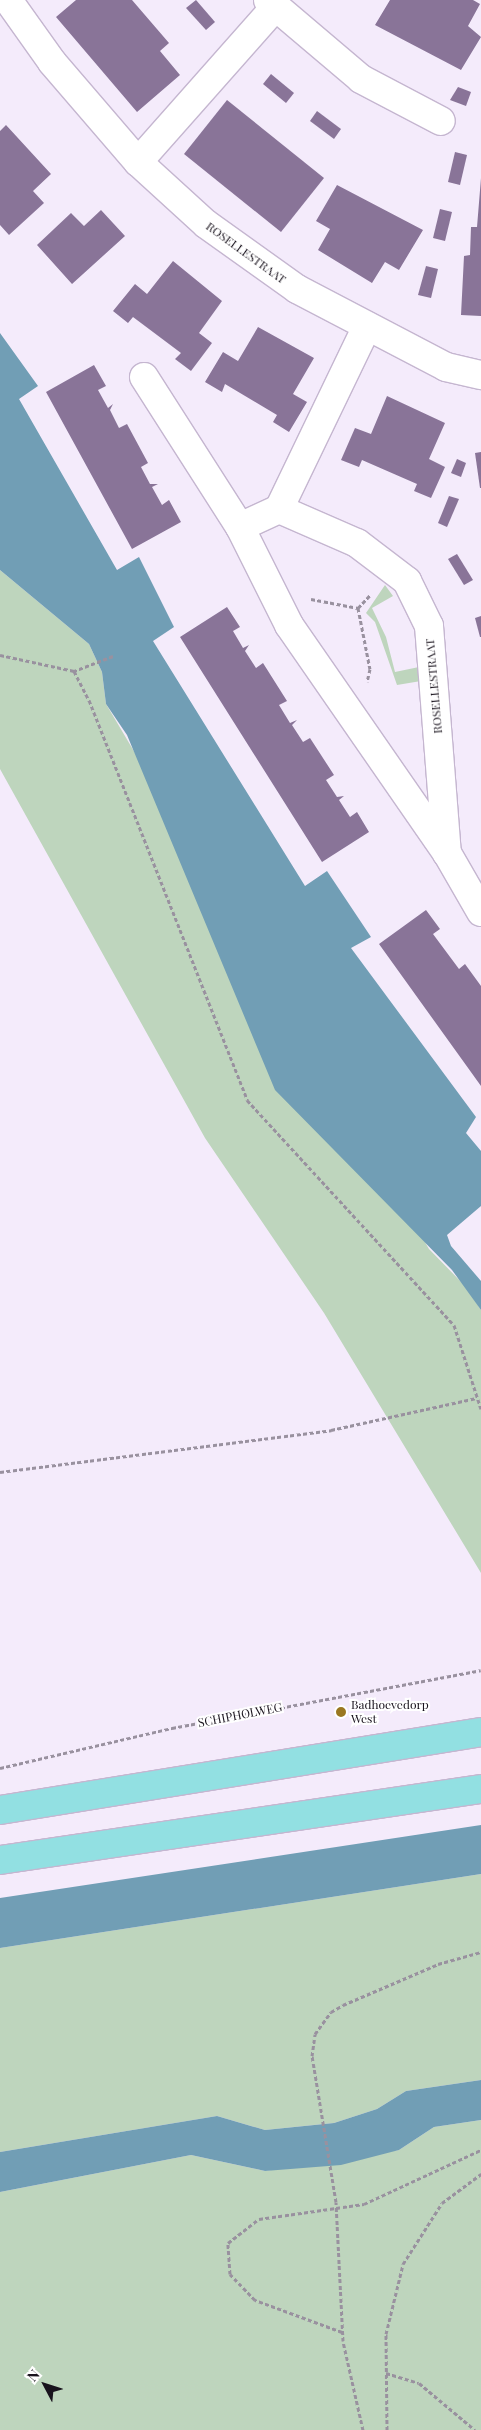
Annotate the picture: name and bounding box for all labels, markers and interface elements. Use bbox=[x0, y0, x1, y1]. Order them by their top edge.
street label: ROSELLESTRAAT bbox=[203, 219, 289, 287]
street label: ROSELLESTRAAT bbox=[423, 638, 445, 734]
place label: Badhoevedorp West bbox=[351, 1698, 429, 1726]
street label: SCHIPHOLWEG bbox=[197, 1700, 283, 1730]
marker: Badhoevedorp West bbox=[335, 1706, 347, 1718]
north arrow bbox=[20, 2360, 70, 2410]
text: N bbox=[23, 2365, 44, 2385]

